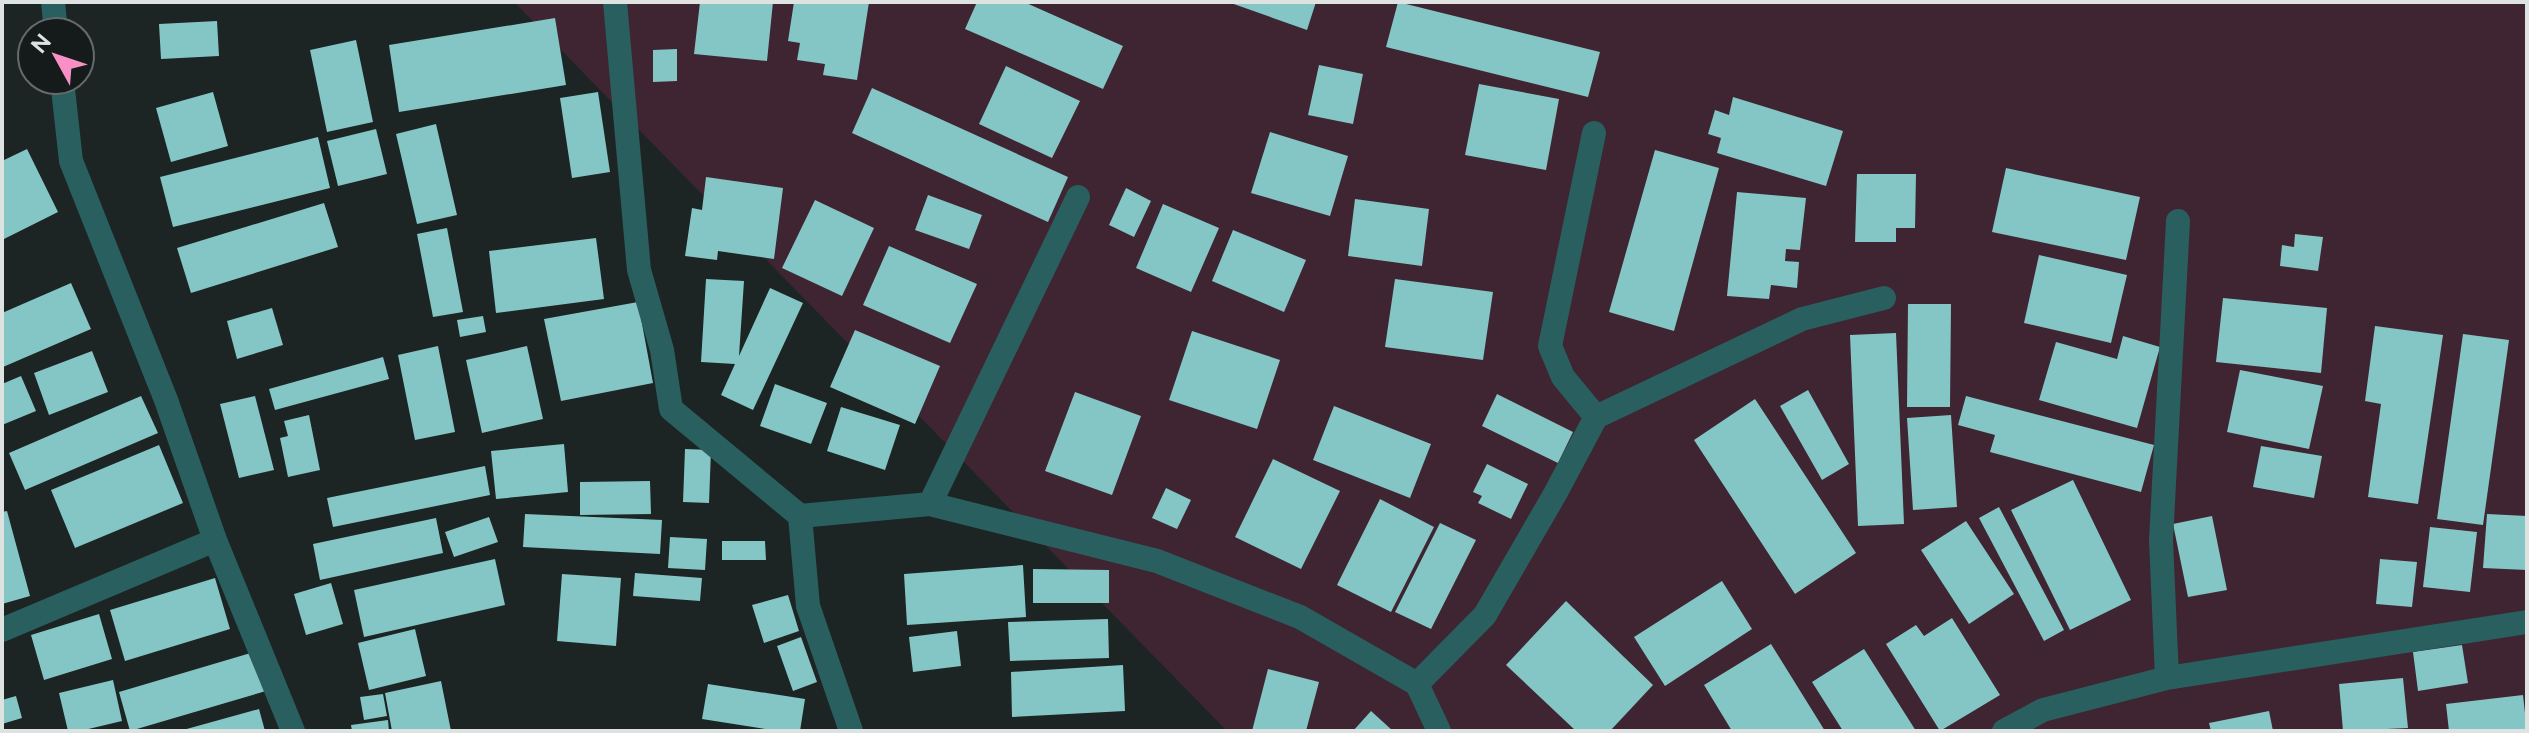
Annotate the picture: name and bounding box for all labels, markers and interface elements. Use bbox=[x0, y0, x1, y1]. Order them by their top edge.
north arrow bbox=[16, 16, 96, 96]
text: N bbox=[25, 28, 56, 58]

